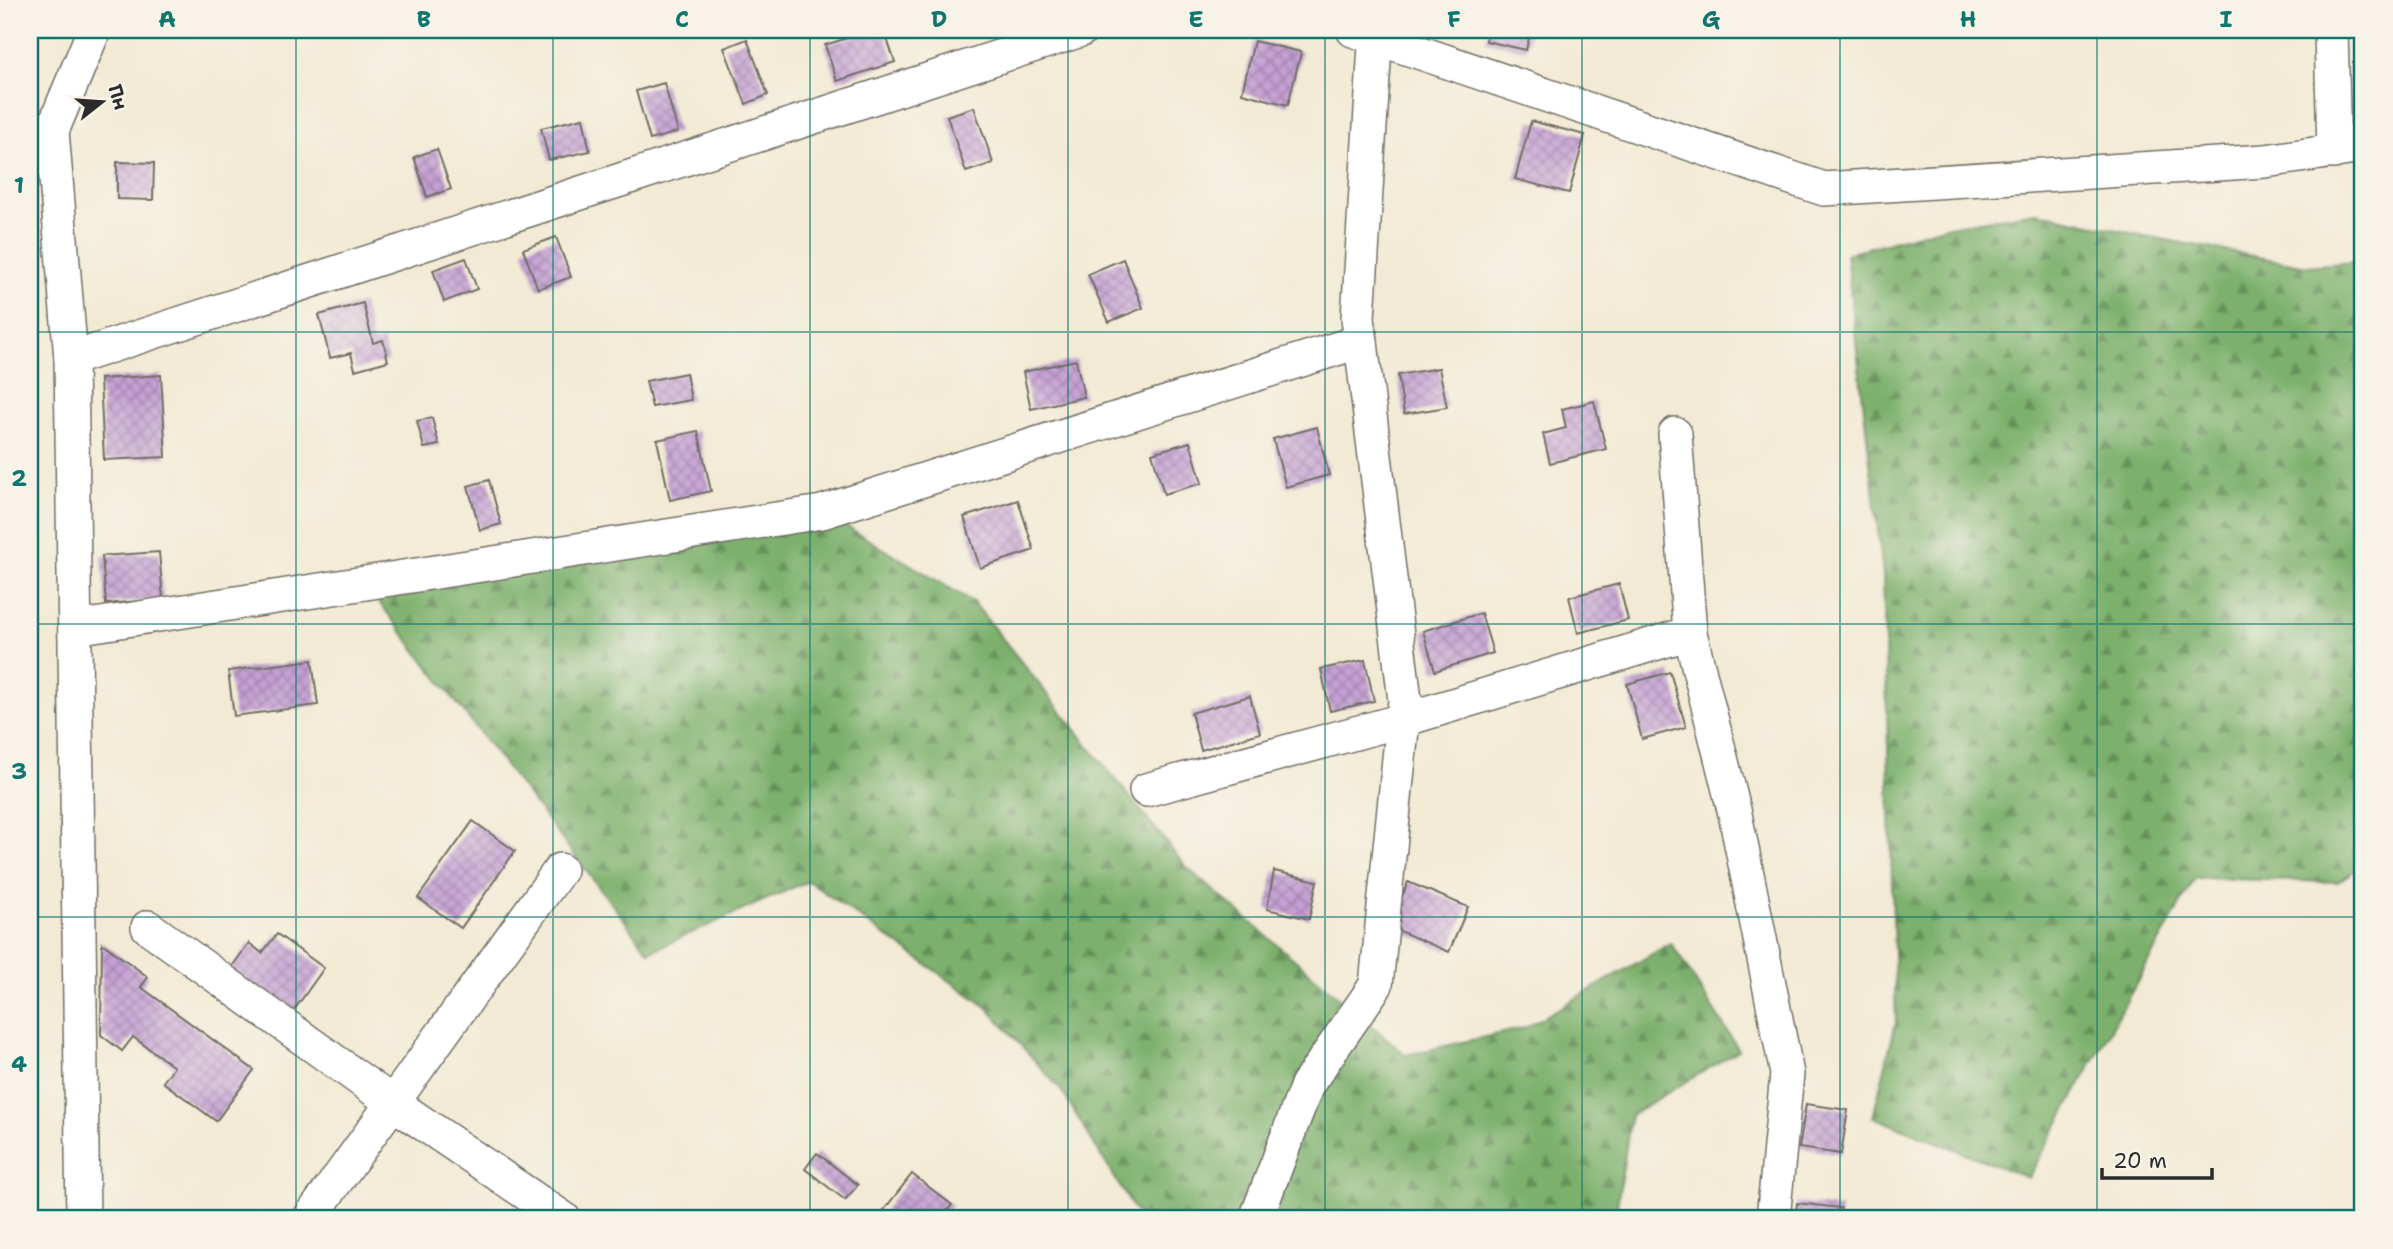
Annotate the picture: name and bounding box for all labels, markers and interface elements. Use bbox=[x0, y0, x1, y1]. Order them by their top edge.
text: A bbox=[158, 4, 176, 34]
text: B bbox=[417, 4, 431, 34]
text: C bbox=[675, 4, 689, 34]
text: D bbox=[931, 4, 947, 34]
text: E bbox=[1188, 4, 1204, 34]
text: F bbox=[1447, 4, 1461, 34]
text: G bbox=[1702, 4, 1721, 34]
text: H bbox=[1960, 4, 1976, 34]
text: I bbox=[2220, 4, 2233, 34]
north arrow bbox=[66, 66, 136, 136]
text: Пн bbox=[102, 82, 133, 113]
text: 1 bbox=[14, 170, 24, 200]
text: 2 bbox=[11, 463, 27, 493]
text: 3 bbox=[11, 756, 27, 786]
text: 4 bbox=[11, 1049, 27, 1079]
scale bar bbox=[2102, 1137, 2213, 1181]
text: 20 m bbox=[2113, 1147, 2167, 1175]

